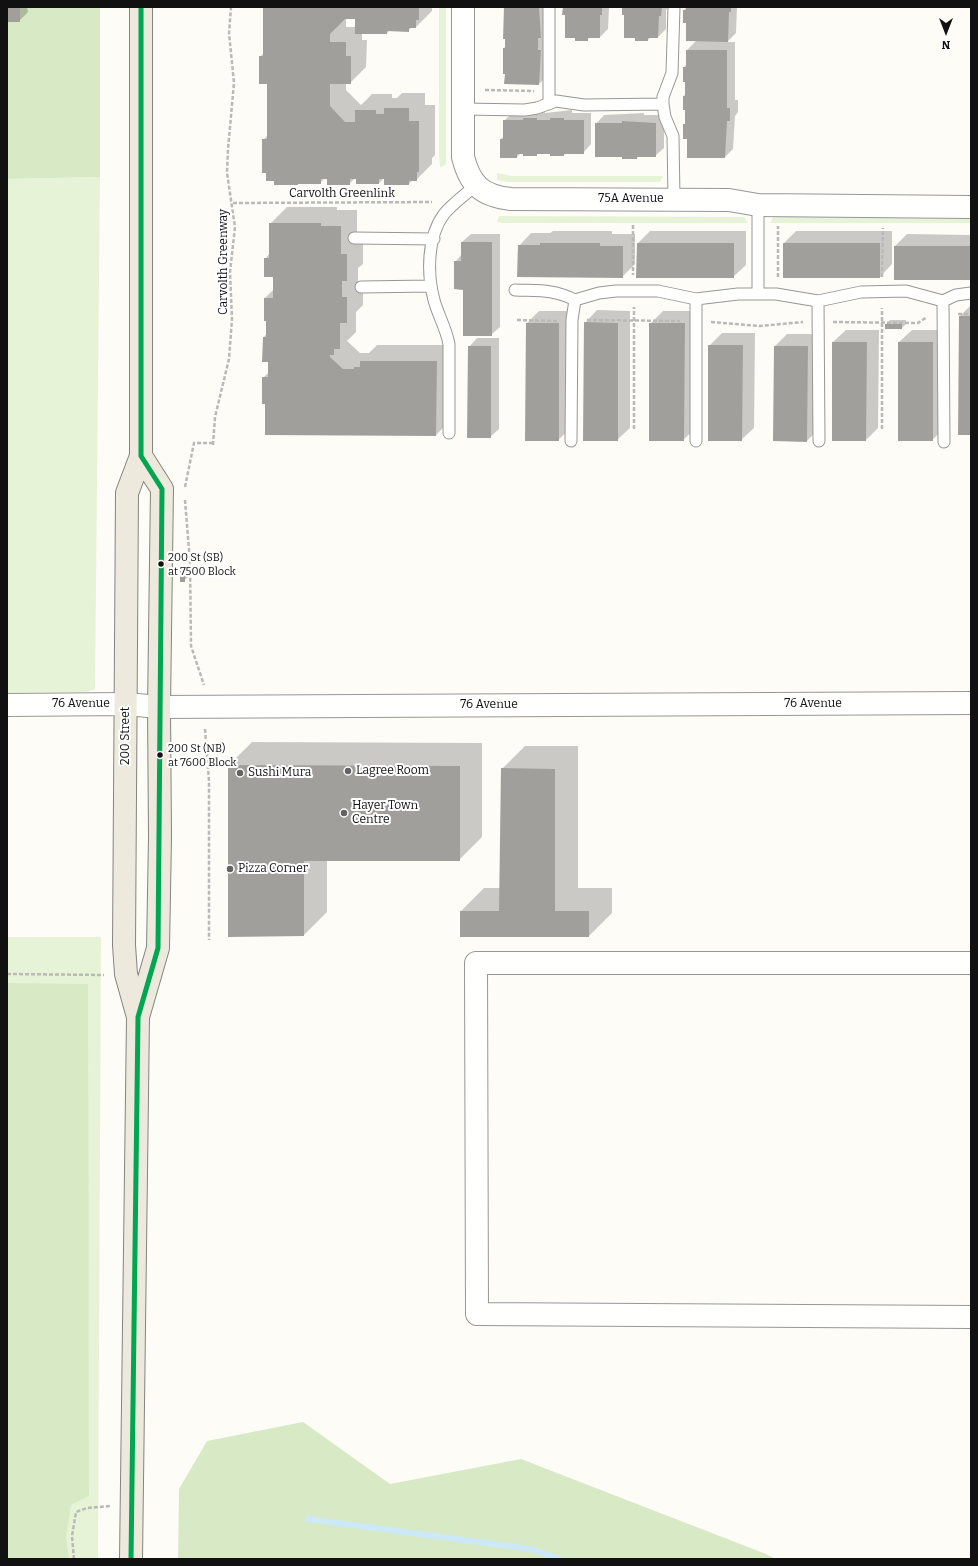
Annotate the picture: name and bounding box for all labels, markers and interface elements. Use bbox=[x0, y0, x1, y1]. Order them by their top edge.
north arrow bbox=[926, 12, 966, 52]
text: N bbox=[942, 38, 950, 51]
street label: Carvolth Greenlink bbox=[289, 187, 395, 201]
street label: 75A Avenue bbox=[598, 192, 664, 206]
street label: Carvolth Greenway bbox=[217, 209, 231, 315]
place label: 200 St (SB) at 7500 Block bbox=[168, 551, 236, 577]
marker: 200 St (SB) at 7500 Block bbox=[156, 559, 166, 569]
street label: 76 Avenue bbox=[52, 697, 110, 711]
street label: 76 Avenue bbox=[784, 697, 842, 711]
street label: 76 Avenue bbox=[460, 698, 518, 712]
street label: 200 Street bbox=[119, 707, 133, 765]
place label: 200 St (NB) at 7600 Block bbox=[168, 742, 236, 768]
marker: 200 St (NB) at 7600 Block bbox=[155, 750, 165, 760]
place label: Lagree Room bbox=[356, 764, 429, 778]
place label: Sushi Mura bbox=[248, 766, 311, 780]
marker: Lagree Room bbox=[343, 766, 353, 776]
marker: Sushi Mura bbox=[235, 768, 245, 778]
place label: Hayer Town Centre bbox=[352, 799, 418, 827]
marker: Hayer Town Centre bbox=[339, 808, 349, 818]
place label: Pizza Corner bbox=[238, 862, 308, 876]
marker: Pizza Corner bbox=[225, 864, 235, 874]

